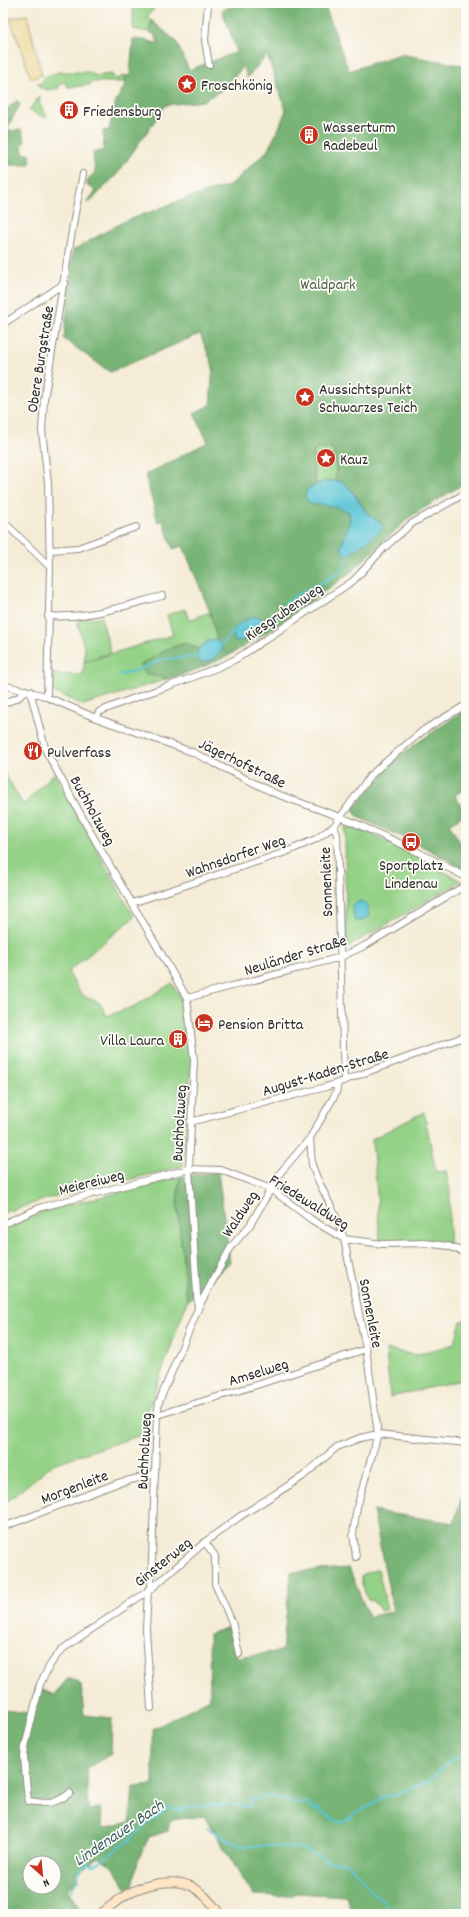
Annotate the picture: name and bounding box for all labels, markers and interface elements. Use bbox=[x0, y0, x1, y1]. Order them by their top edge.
place icon: Froschkönig bbox=[176, 73, 198, 95]
place label: Froschkönig bbox=[201, 75, 273, 98]
building icon: Friedensburg bbox=[58, 99, 80, 121]
place label: Friedensburg bbox=[83, 101, 161, 124]
place label: Wasserturm Radebeul bbox=[323, 117, 396, 158]
building icon: Wasserturm Radebeul bbox=[298, 124, 320, 146]
park label: Waldpark bbox=[300, 274, 356, 297]
street label: Obere Burgstraße bbox=[22, 304, 61, 414]
place label: Aussichtspunkt Schwarzes Teich bbox=[319, 379, 417, 420]
place icon: Aussichtspunkt Schwarzes Teich bbox=[294, 386, 316, 408]
place icon: Kauz bbox=[315, 447, 337, 469]
place label: Kauz bbox=[340, 449, 368, 472]
street label: Kiesgrubenweg bbox=[241, 578, 328, 648]
street label: Jägerhofstraße bbox=[194, 733, 289, 795]
restaurant icon: Pulverfass bbox=[22, 740, 44, 762]
place label: Pulverfass bbox=[47, 742, 111, 765]
street label: Buchholzweg bbox=[63, 772, 121, 850]
street label: Wahnsdorfer Weg bbox=[183, 830, 289, 885]
bus stop icon: Sportplatz Lindenau bbox=[400, 831, 422, 853]
street label: Sonnenleite bbox=[315, 846, 340, 917]
place label: Sportplatz Lindenau bbox=[379, 855, 443, 896]
street label: Neuländer Straße bbox=[242, 930, 350, 983]
hotel icon: Pension Britta bbox=[193, 1012, 215, 1034]
place label: Pension Britta bbox=[218, 1014, 304, 1037]
building icon: Villa Laura bbox=[167, 1028, 189, 1050]
place label: Villa Laura bbox=[100, 1030, 164, 1053]
street label: August-Kaden-Straße bbox=[260, 1043, 392, 1104]
street label: Buchholzweg bbox=[167, 1084, 194, 1162]
street label: Meiereiweg bbox=[56, 1164, 127, 1203]
street label: Friedewaldweg bbox=[264, 1169, 353, 1237]
street label: Waldweg bbox=[217, 1186, 265, 1243]
street label: Sonnenleite bbox=[352, 1277, 388, 1350]
street label: Amselweg bbox=[226, 1353, 292, 1393]
street label: Buchholzweg bbox=[132, 1412, 159, 1490]
street label: Morgenleite bbox=[38, 1465, 112, 1512]
street label: Ginsterweg bbox=[130, 1532, 197, 1593]
water label: Lindenauer Bach bbox=[70, 1795, 171, 1874]
north arrow bbox=[22, 1855, 62, 1895]
text: N bbox=[39, 1874, 52, 1891]

